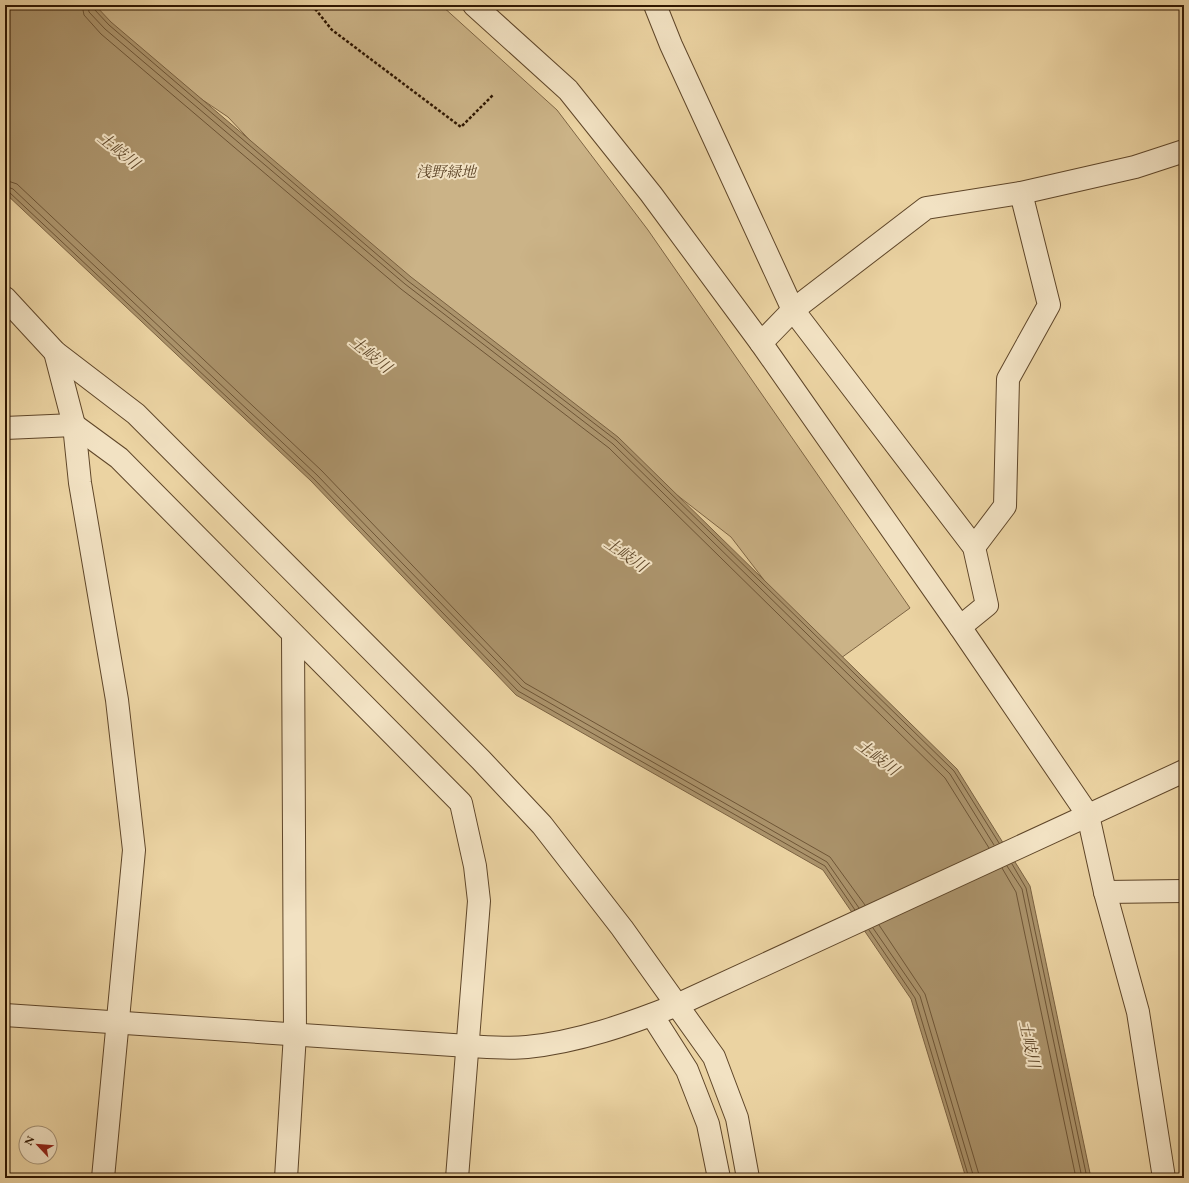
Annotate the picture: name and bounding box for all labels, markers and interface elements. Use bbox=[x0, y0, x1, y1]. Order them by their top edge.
water label: 土岐川 bbox=[93, 127, 145, 175]
park label: 浅野緑地 bbox=[416, 162, 478, 181]
water label: 土岐川 bbox=[345, 331, 397, 379]
water label: 土岐川 bbox=[600, 532, 653, 578]
water label: 土岐川 bbox=[852, 735, 905, 781]
water label: 土岐川 bbox=[1014, 1018, 1045, 1072]
north arrow bbox=[18, 1125, 58, 1165]
text: N bbox=[21, 1133, 37, 1148]

